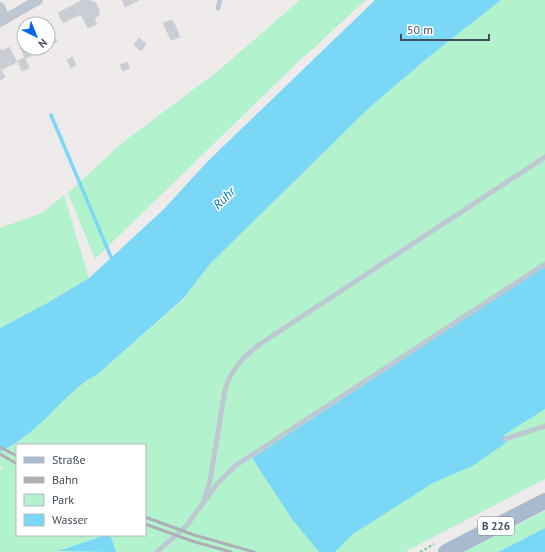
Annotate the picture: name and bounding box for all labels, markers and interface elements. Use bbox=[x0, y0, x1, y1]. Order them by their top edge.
north arrow bbox=[16, 16, 56, 56]
scale bar bbox=[401, 16, 489, 42]
text: 50 m bbox=[407, 22, 433, 37]
text: N bbox=[35, 36, 50, 51]
water label: Ruhr bbox=[209, 183, 239, 213]
legend bbox=[16, 444, 146, 536]
text: Straße bbox=[52, 452, 86, 467]
text: Bahn bbox=[52, 472, 78, 487]
text: Park bbox=[52, 492, 74, 507]
text: Wasser bbox=[52, 512, 88, 527]
road number: B 226 bbox=[478, 517, 514, 535]

